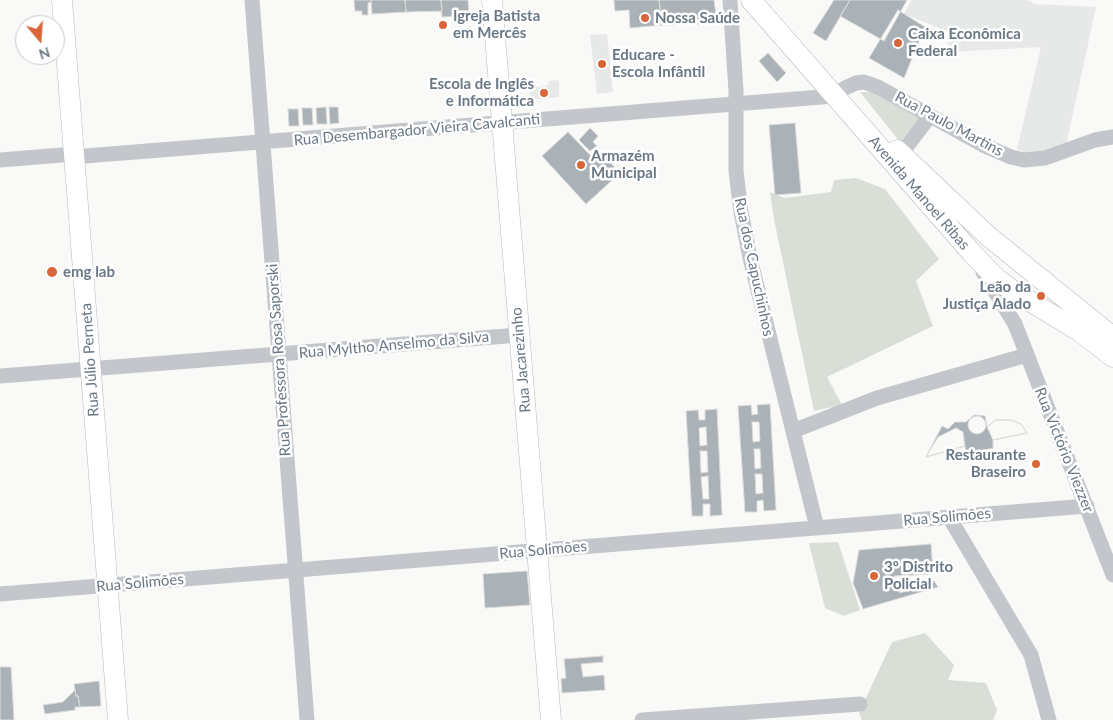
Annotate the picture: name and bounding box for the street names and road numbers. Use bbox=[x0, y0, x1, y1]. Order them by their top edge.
street label: Rua Paulo Martins bbox=[892, 88, 1006, 160]
street label: Rua Desembargador Vieira Cavalcanti bbox=[293, 110, 541, 150]
street label: Avenida Manoel Ribas bbox=[865, 132, 973, 254]
street label: Rua dos Capuchinhos bbox=[731, 196, 777, 338]
street label: Rua Professora Rosa Saporski bbox=[263, 263, 295, 457]
street label: Rua Júlio Perneta bbox=[77, 303, 103, 417]
street label: Rua Jacarezinho bbox=[507, 307, 535, 413]
street label: Rua Myltho Anselmo da Silva bbox=[298, 328, 490, 362]
street label: Rua Victório Viezzer bbox=[1031, 385, 1097, 515]
street label: Rua Solimões bbox=[903, 504, 991, 530]
street label: Rua Solimões bbox=[499, 537, 587, 563]
street label: Rua Solimões bbox=[96, 570, 184, 596]

